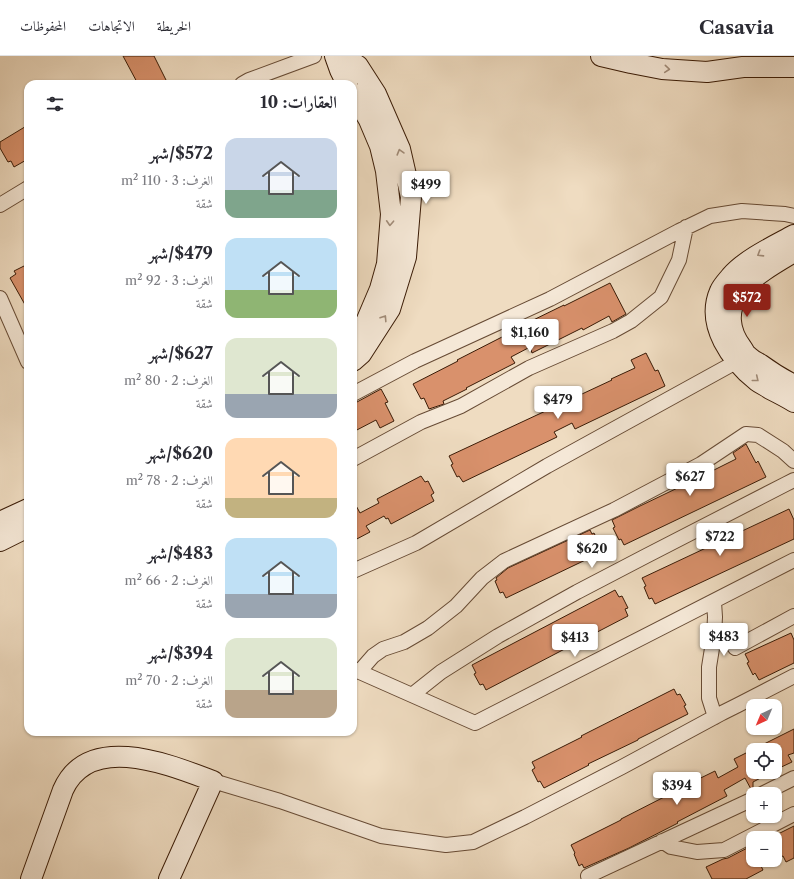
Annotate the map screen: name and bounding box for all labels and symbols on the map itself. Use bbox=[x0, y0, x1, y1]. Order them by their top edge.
one-way arrow bbox=[664, 65, 670, 74]
one-way arrow bbox=[396, 149, 405, 156]
pin: $499 bbox=[402, 171, 450, 205]
one-way arrow bbox=[386, 220, 395, 226]
one-way arrow bbox=[757, 249, 764, 257]
pin: $572 bbox=[723, 284, 771, 318]
one-way arrow bbox=[379, 315, 387, 322]
pin: $1,160 bbox=[497, 319, 563, 353]
one-way arrow bbox=[751, 375, 758, 382]
pin: $479 bbox=[534, 386, 582, 420]
pin: $627 bbox=[666, 463, 714, 497]
pin: $722 bbox=[696, 523, 744, 557]
pin: $620 bbox=[568, 535, 616, 569]
pin: $483 bbox=[700, 623, 748, 657]
pin: $413 bbox=[551, 624, 599, 658]
north arrow bbox=[746, 699, 782, 735]
pin: $394 bbox=[653, 772, 701, 806]

